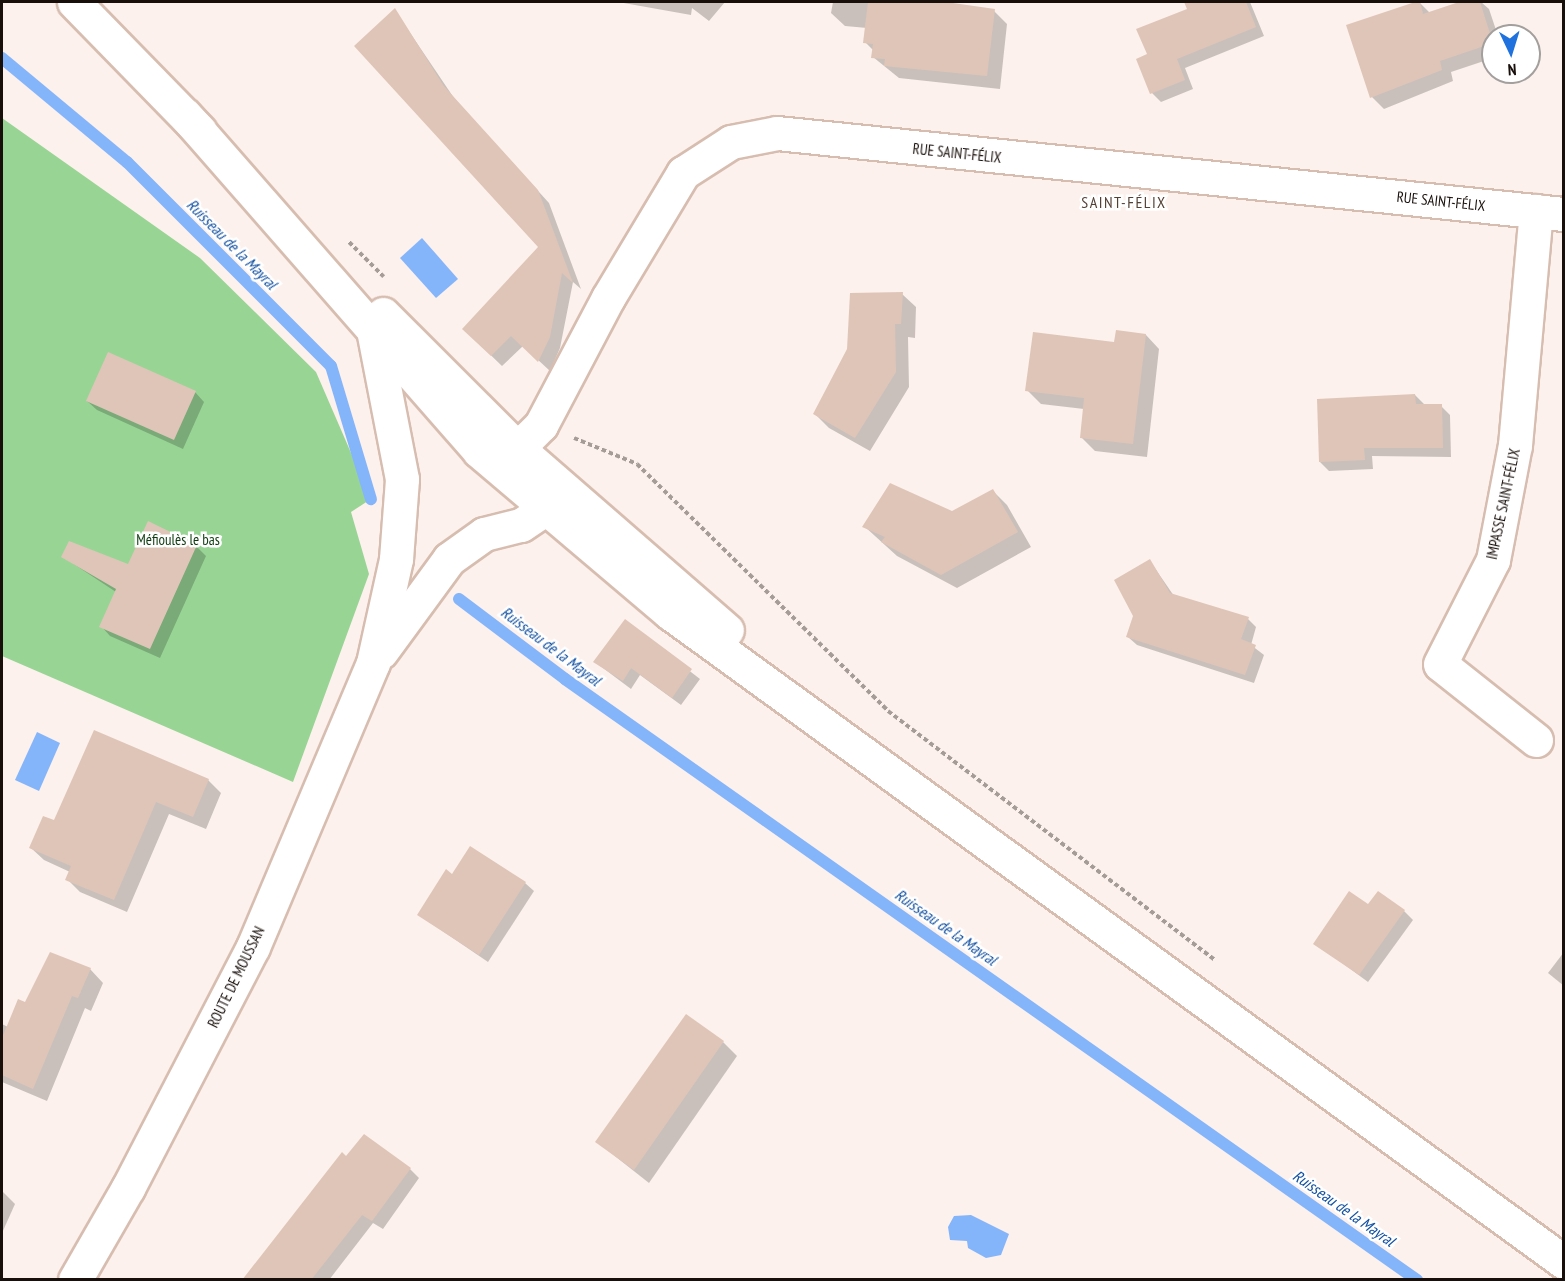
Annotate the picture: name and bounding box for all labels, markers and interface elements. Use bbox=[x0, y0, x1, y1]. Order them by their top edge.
north arrow bbox=[1481, 24, 1541, 84]
text: N bbox=[1507, 60, 1517, 80]
street label: RUE SAINT-FÉLIX bbox=[912, 139, 1002, 167]
street label: RUE SAINT-FÉLIX bbox=[1396, 187, 1486, 215]
district label: SAINT-FÉLIX bbox=[1081, 192, 1167, 212]
water label: Ruisseau de la Mayral bbox=[183, 195, 281, 293]
street label: IMPASSE SAINT-FÉLIX bbox=[1482, 447, 1524, 561]
park label: Méfioulès le bas bbox=[136, 531, 220, 549]
water label: Ruisseau de la Mayral bbox=[497, 602, 605, 690]
water label: Ruisseau de la Mayral bbox=[891, 885, 1001, 969]
street label: ROUTE DE MOUSSAN bbox=[204, 924, 268, 1030]
water label: Ruisseau de la Mayral bbox=[1289, 1166, 1399, 1250]

